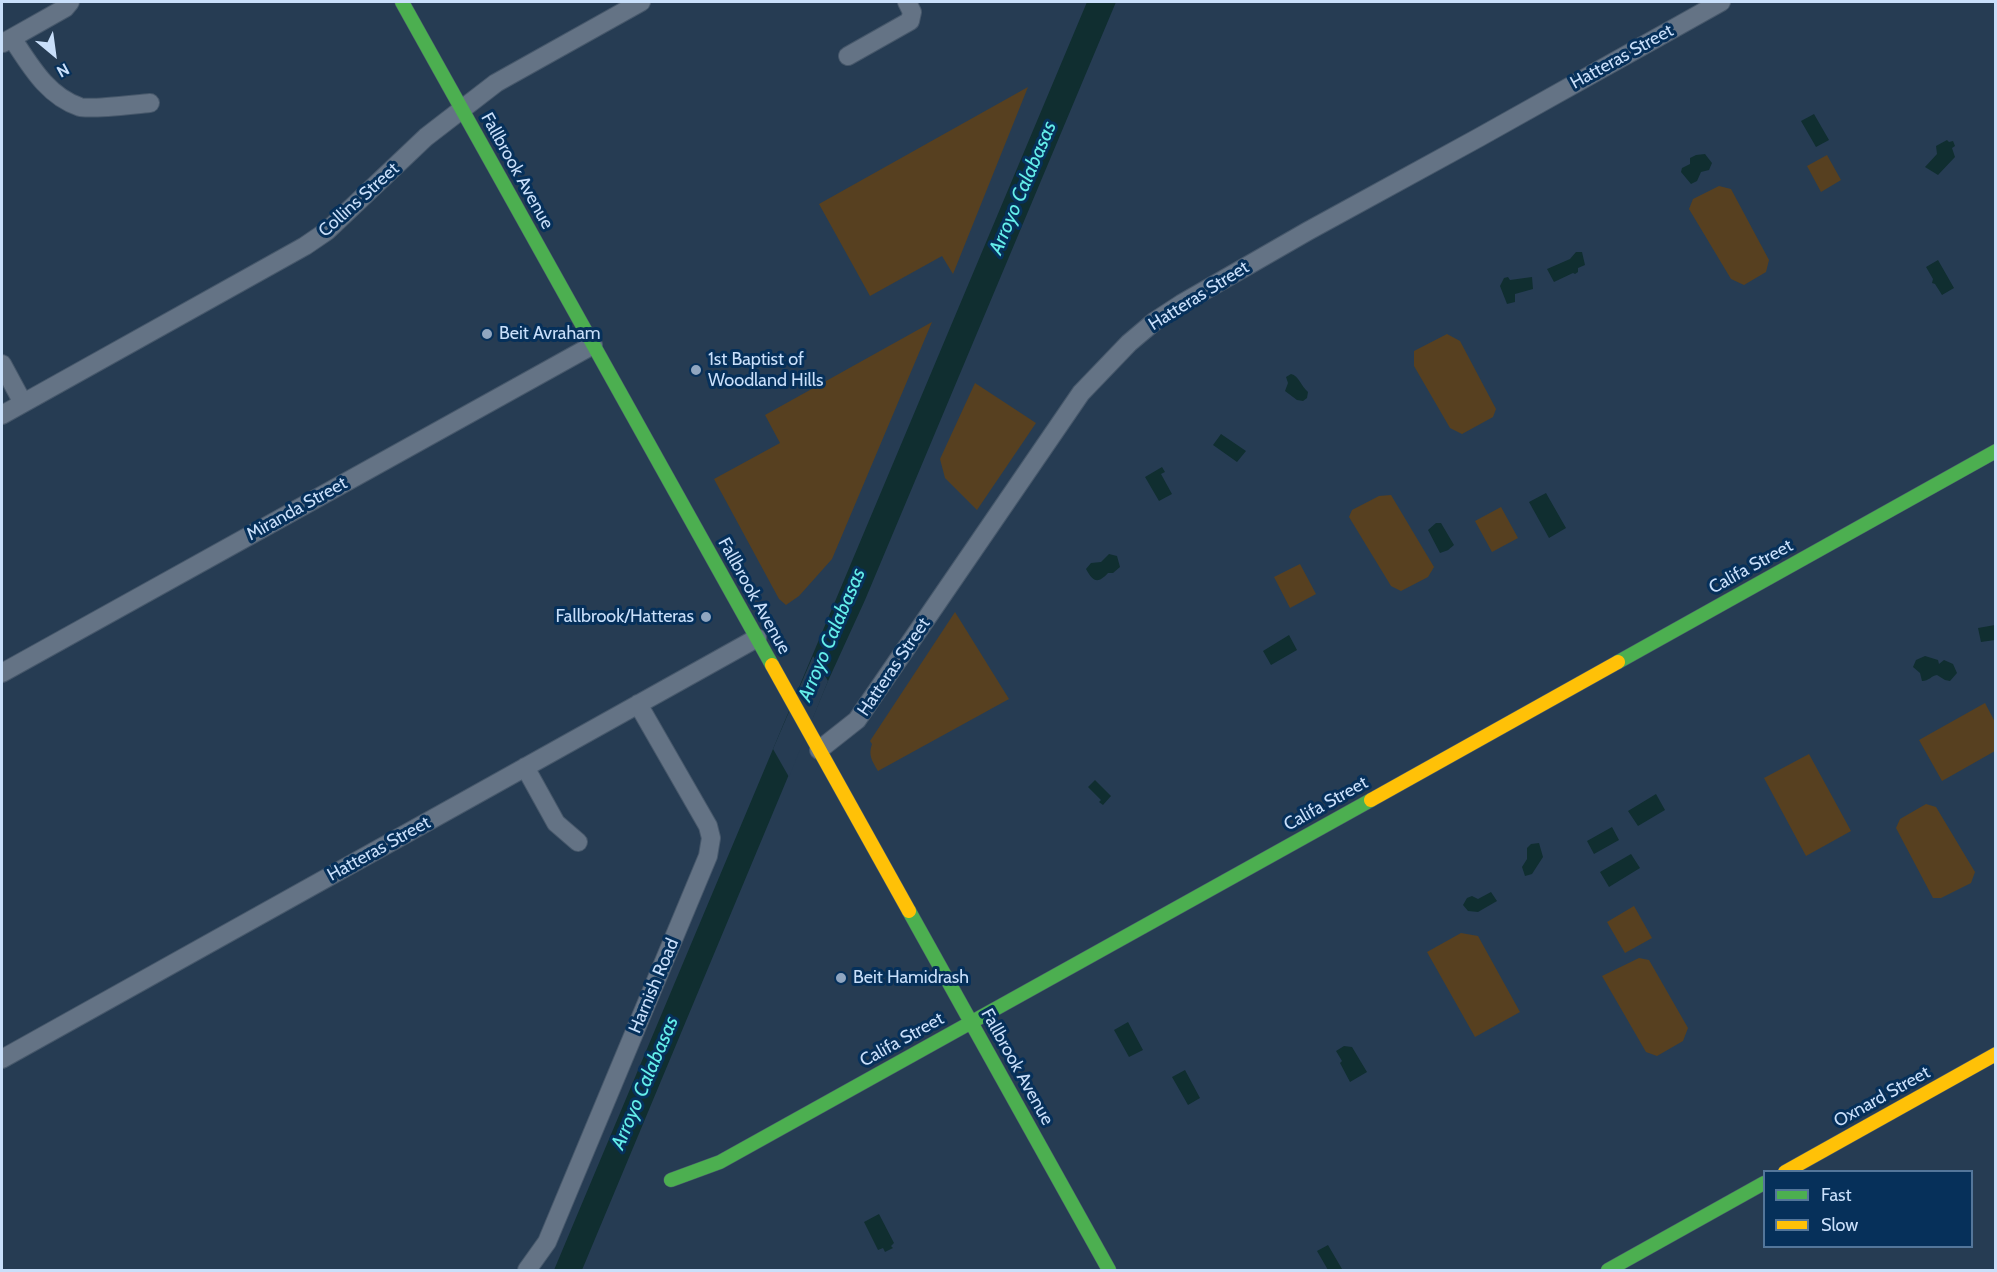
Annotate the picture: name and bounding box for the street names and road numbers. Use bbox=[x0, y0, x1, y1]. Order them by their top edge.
street label: Hatteras Street bbox=[1567, 20, 1677, 94]
street label: Fallbrook Avenue bbox=[476, 109, 558, 233]
street label: Collins Street bbox=[314, 158, 404, 242]
street label: Hatteras Street bbox=[1145, 257, 1253, 335]
street label: Miranda Street bbox=[243, 473, 351, 545]
street label: Fallbrook Avenue bbox=[713, 534, 795, 658]
street label: Califa Street bbox=[1705, 535, 1797, 599]
street label: Hatteras Street bbox=[853, 614, 935, 720]
street label: Califa Street bbox=[1280, 772, 1372, 836]
street label: Hatteras Street bbox=[324, 812, 434, 886]
street label: Harnish Road bbox=[624, 935, 684, 1037]
street label: Fallbrook Avenue bbox=[976, 1005, 1058, 1129]
street label: Califa Street bbox=[856, 1008, 948, 1072]
street label: Oxnard Street bbox=[1830, 1062, 1934, 1132]

